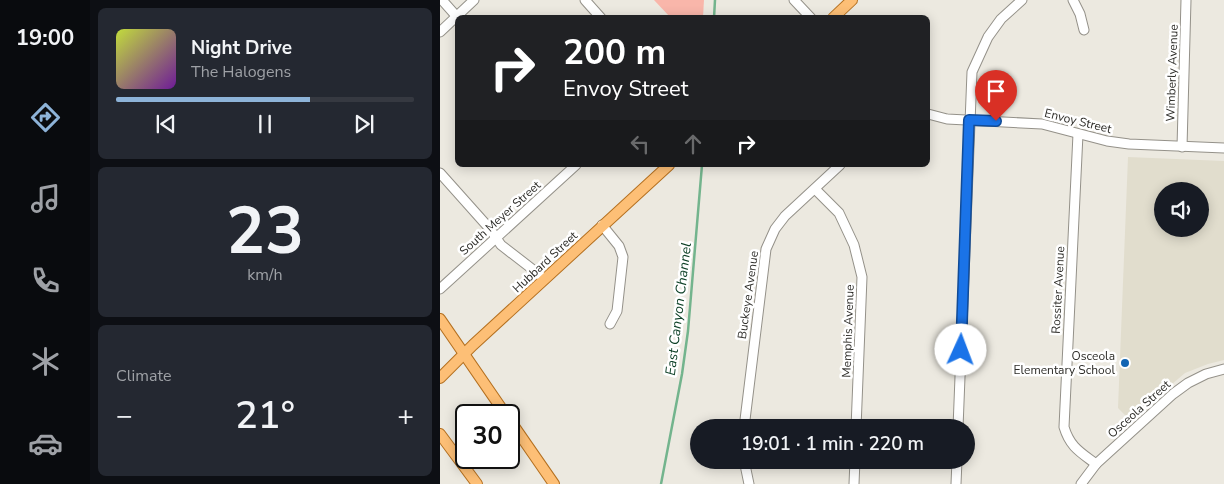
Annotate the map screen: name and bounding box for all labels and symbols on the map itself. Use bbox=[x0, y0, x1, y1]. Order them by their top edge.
street label: Wimberly Avenue bbox=[1162, 24, 1182, 122]
pin bbox=[975, 70, 1017, 121]
street label: Envoy Street bbox=[1043, 105, 1114, 137]
street label: South Meyer Street bbox=[456, 177, 545, 259]
street label: Hubbard Street bbox=[509, 227, 581, 296]
water label: East Canyon Channel bbox=[661, 241, 696, 377]
street label: Rossiter Avenue bbox=[1048, 246, 1068, 334]
street label: Buckeye Avenue bbox=[734, 250, 762, 340]
street label: Memphis Avenue bbox=[838, 284, 858, 378]
position arrow bbox=[934, 323, 986, 375]
place label: Osceola Elementary School bbox=[1014, 348, 1115, 378]
marker: Osceola Elementary School bbox=[1119, 357, 1131, 369]
street label: Osceola Street bbox=[1104, 376, 1174, 441]
speed limit sign: 30 bbox=[455, 404, 520, 469]

